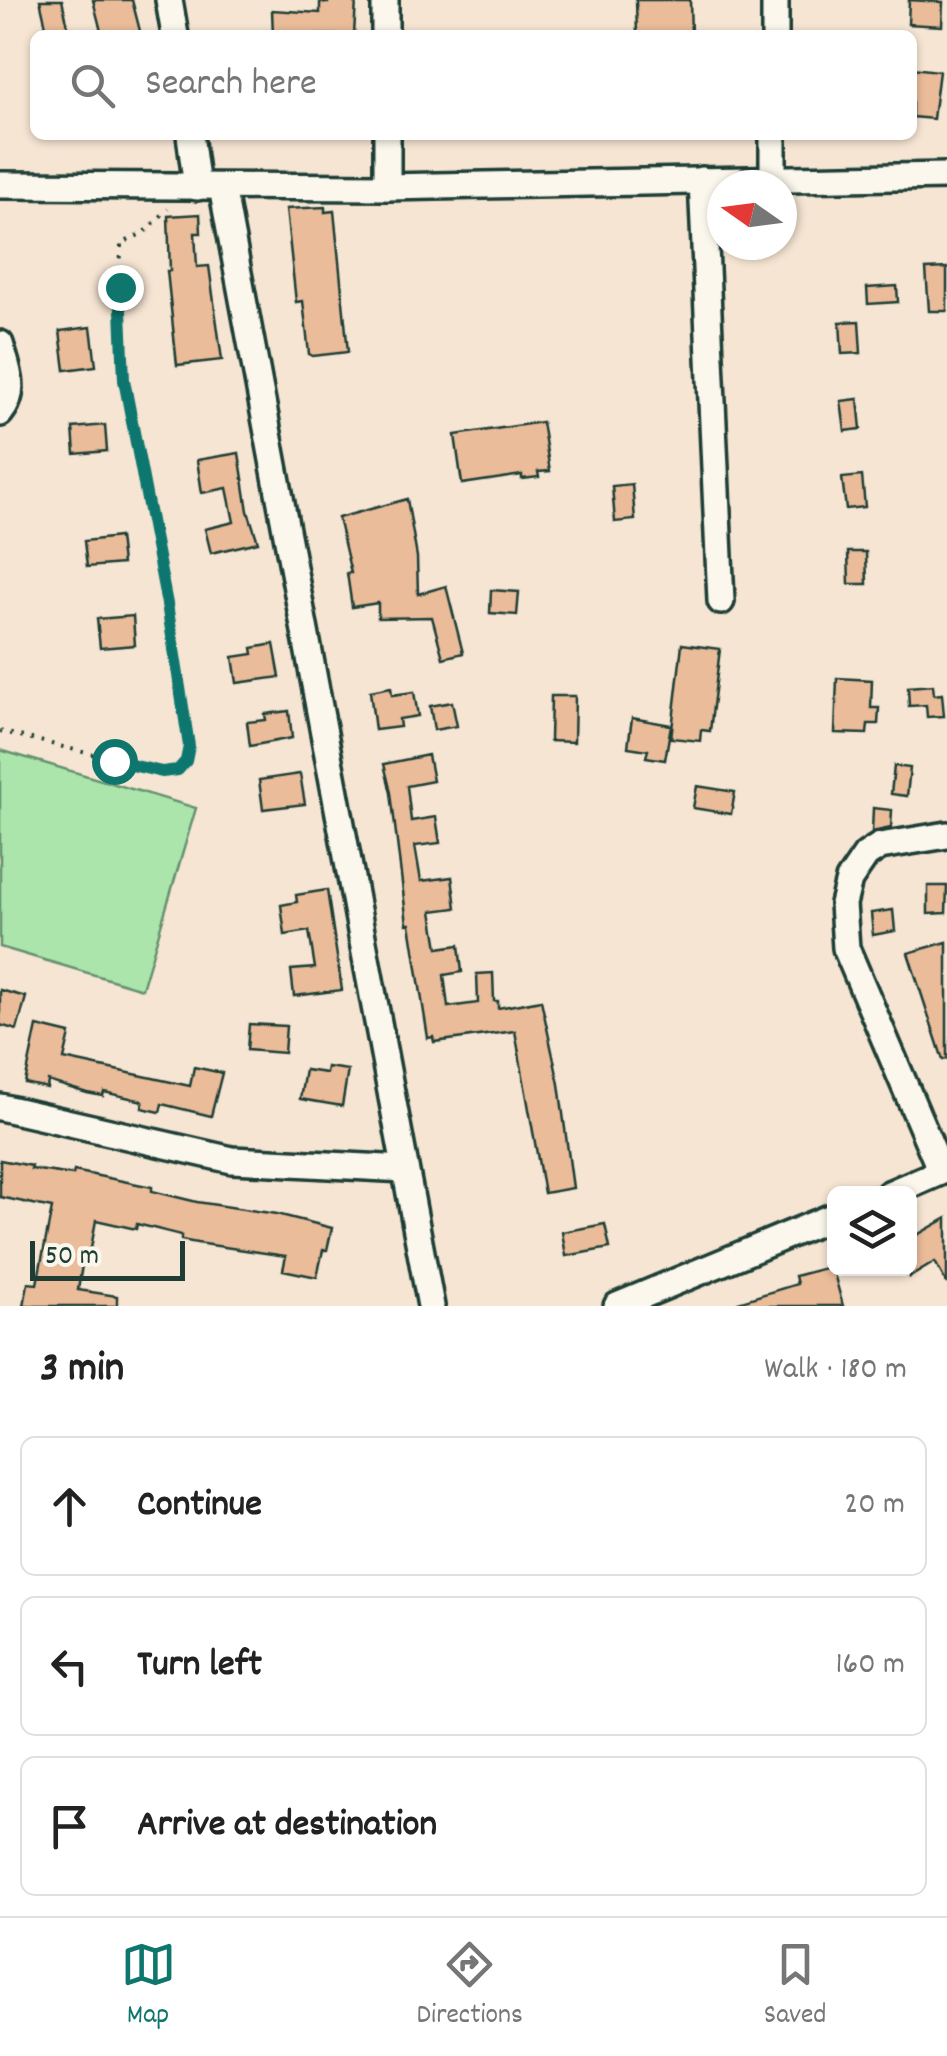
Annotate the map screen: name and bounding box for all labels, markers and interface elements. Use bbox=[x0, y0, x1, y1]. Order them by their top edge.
search box bbox=[30, 30, 917, 140]
icon: search bbox=[65, 58, 120, 113]
text: Search here bbox=[145, 58, 317, 113]
north arrow bbox=[707, 170, 797, 260]
route end bbox=[98, 265, 144, 311]
route start bbox=[92, 739, 138, 785]
map controls bbox=[827, 1186, 917, 1276]
button: layers bbox=[827, 1186, 917, 1276]
scale bar bbox=[30, 1236, 185, 1280]
text: 50 m bbox=[45, 1238, 99, 1278]
text: 3 min bbox=[40, 1341, 124, 1401]
text: Walk · 180 m bbox=[764, 1348, 907, 1394]
icon: ahead bbox=[42, 1479, 97, 1534]
text: Continue bbox=[137, 1479, 262, 1534]
text: 20 m bbox=[844, 1483, 905, 1529]
icon: left bbox=[42, 1639, 97, 1694]
text: Turn left bbox=[137, 1639, 262, 1694]
text: 160 m bbox=[836, 1643, 905, 1689]
icon: arrive bbox=[42, 1799, 97, 1854]
text: Arrive at destination bbox=[137, 1799, 437, 1854]
tab: Map bbox=[121, 1937, 176, 2037]
tab: Directions bbox=[417, 1937, 523, 2037]
tab: Saved bbox=[764, 1937, 826, 2037]

